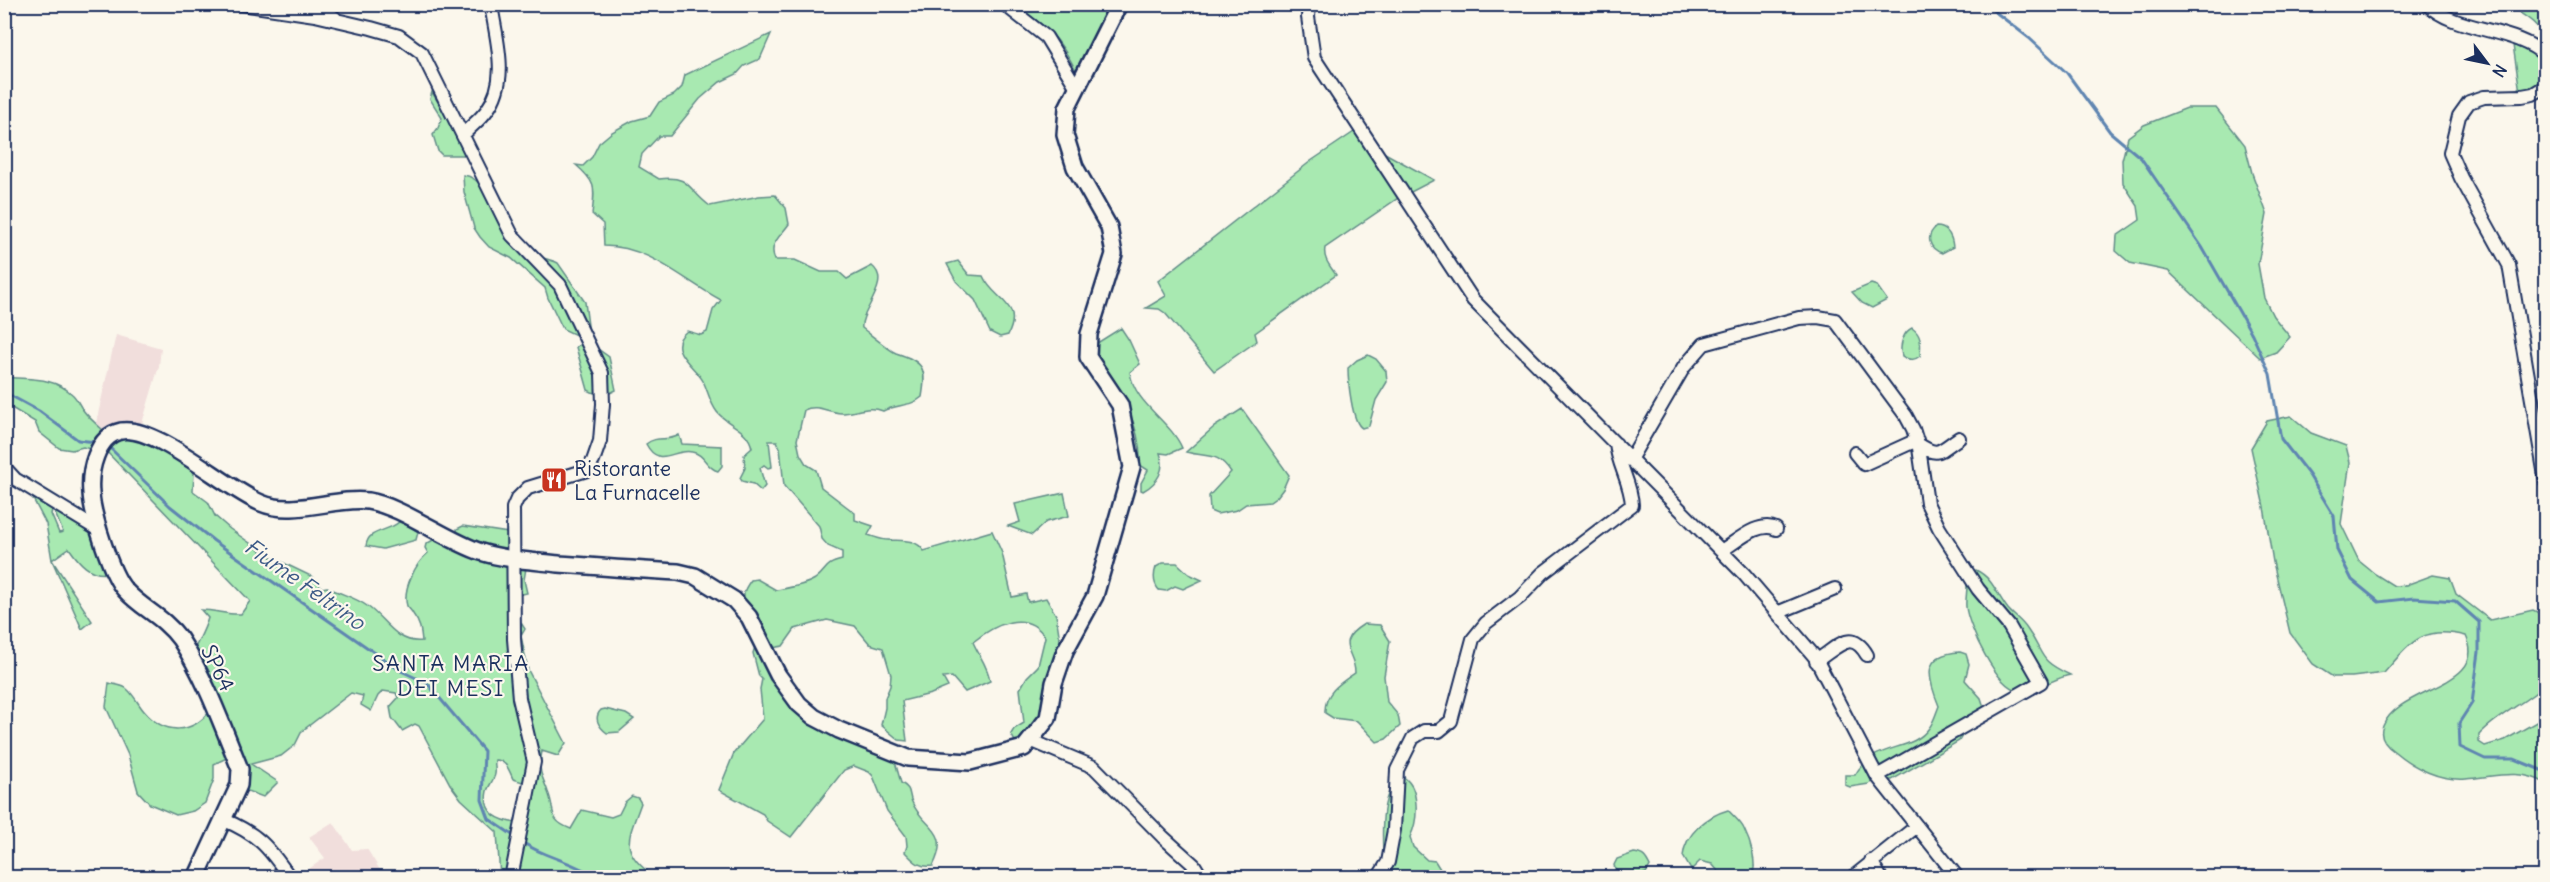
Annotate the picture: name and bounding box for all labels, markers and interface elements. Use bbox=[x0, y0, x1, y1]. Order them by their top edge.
north arrow bbox=[2457, 33, 2517, 93]
text: N bbox=[2488, 61, 2511, 81]
place label: Ristorante La Furnacelle bbox=[574, 455, 701, 506]
restaurant icon: Ristorante La Furnacelle bbox=[539, 465, 569, 495]
water label: Fiume Feltrino bbox=[239, 532, 372, 637]
street label: SP64 bbox=[195, 640, 241, 696]
district label: SANTA MARIA DEI MESI bbox=[372, 649, 530, 702]

